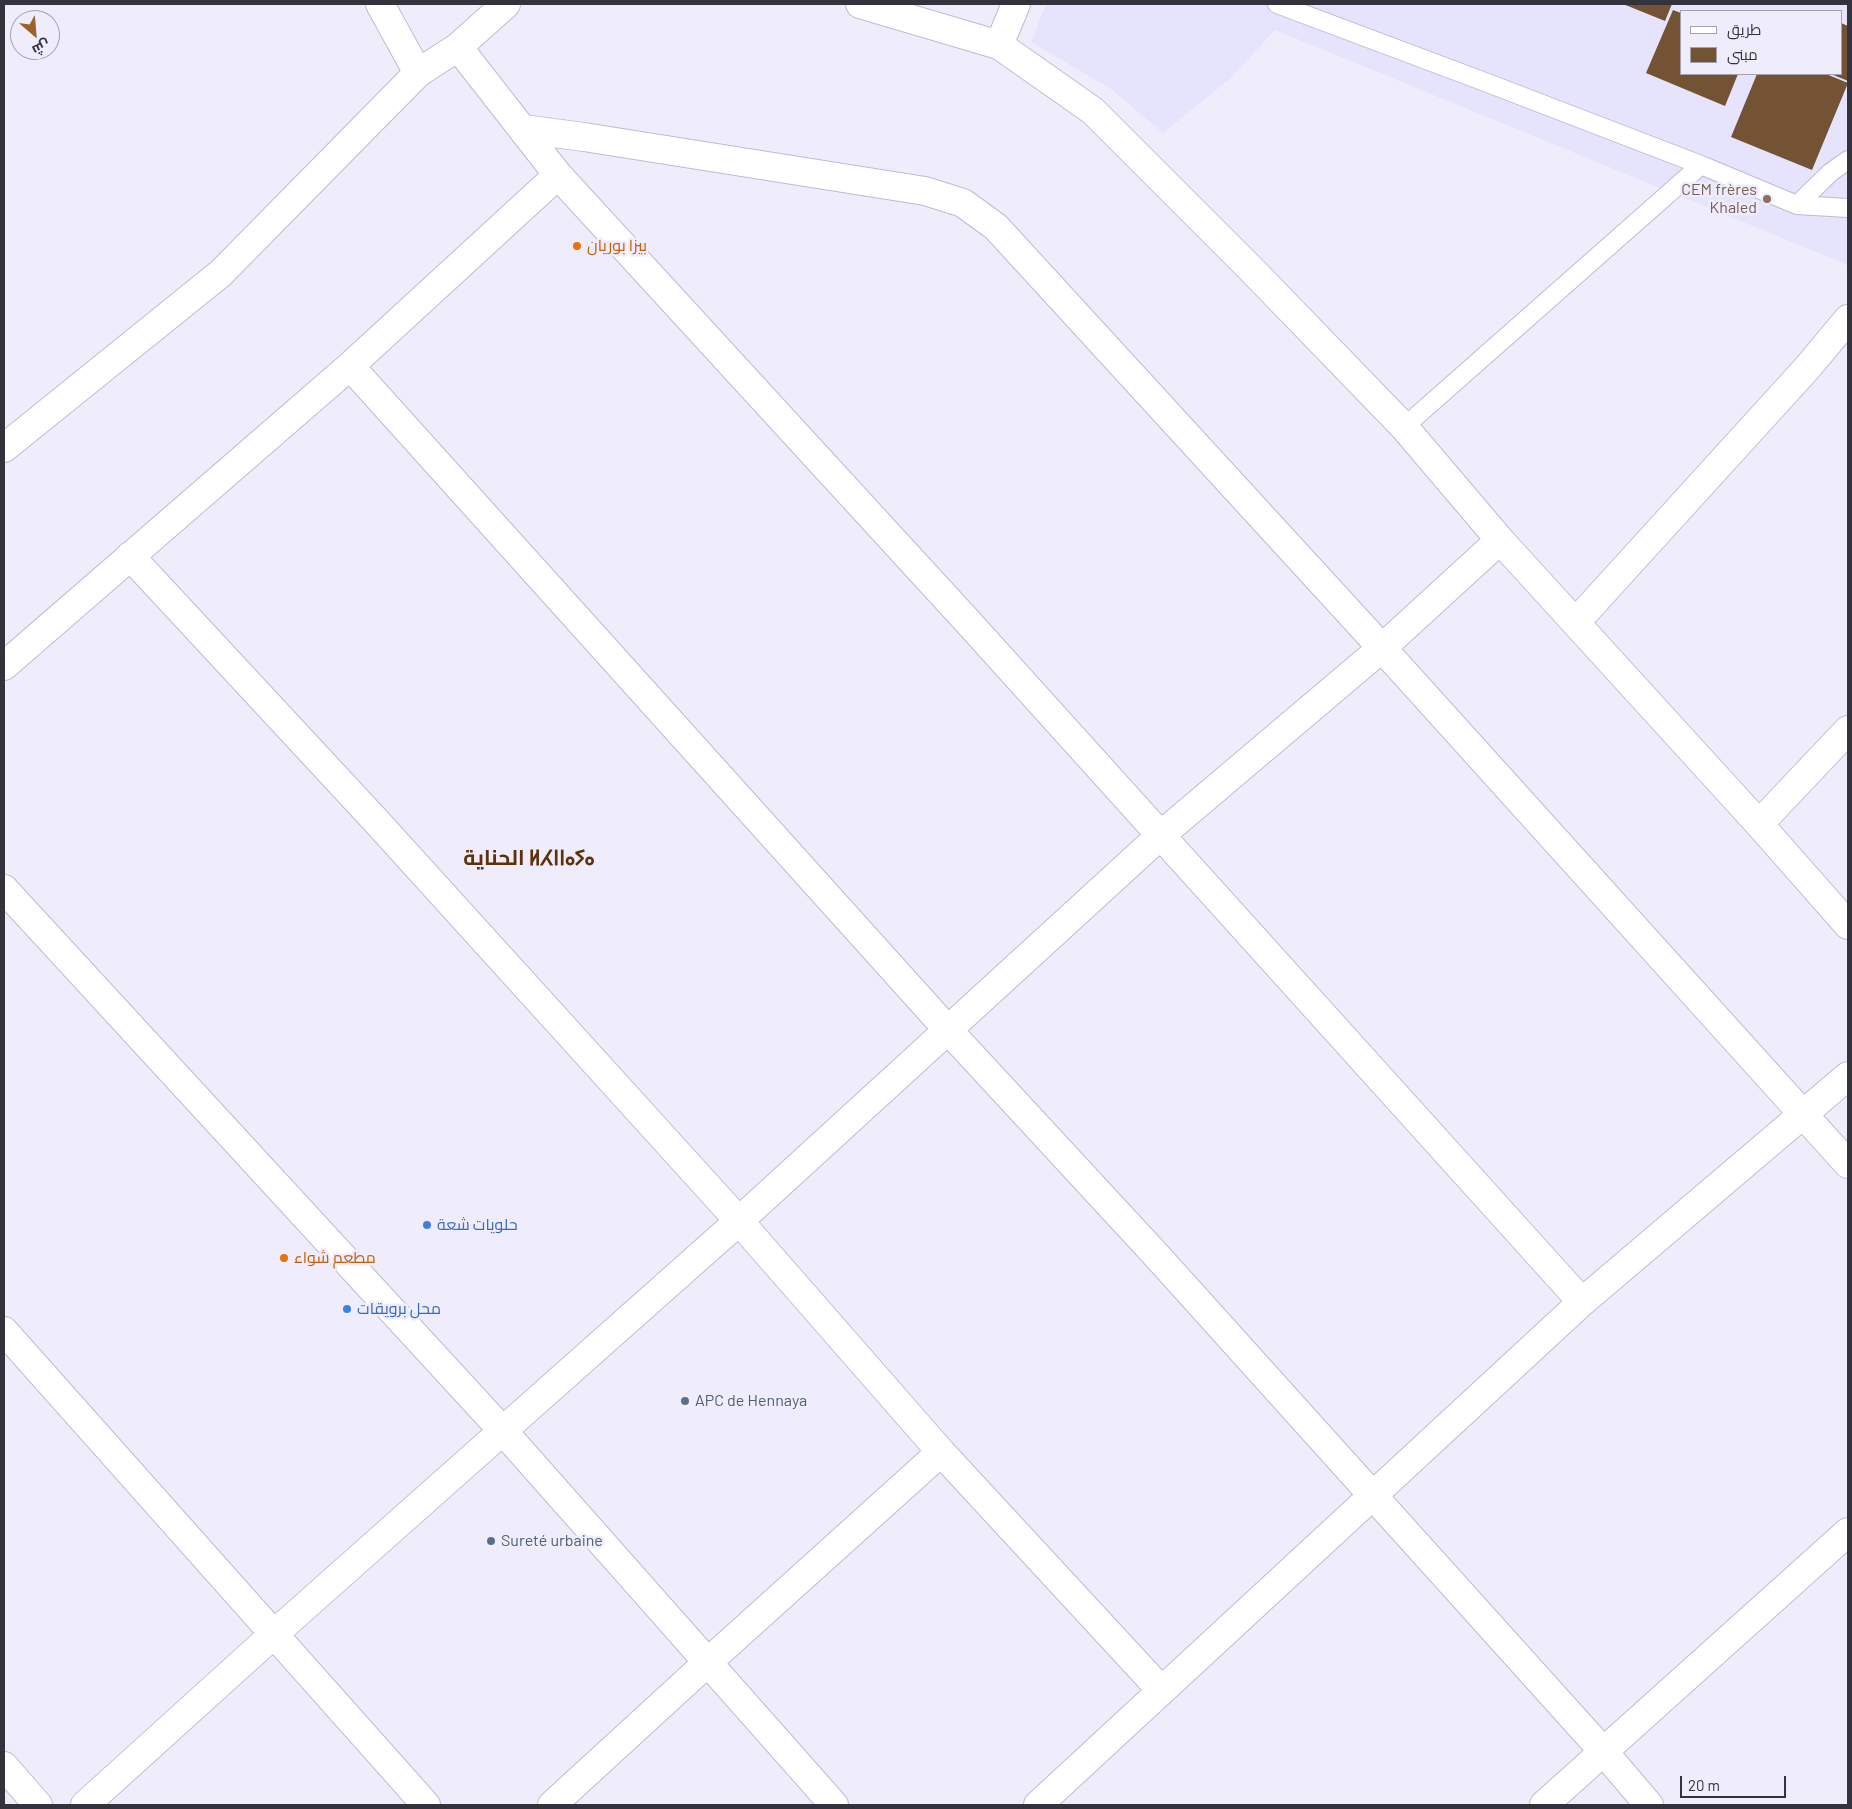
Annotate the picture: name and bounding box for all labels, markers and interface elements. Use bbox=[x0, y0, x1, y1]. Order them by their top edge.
north arrow bbox=[10, 10, 60, 60]
legend bbox=[1680, 10, 1842, 75]
text: طريق bbox=[1727, 20, 1761, 38]
text: ش bbox=[30, 36, 53, 60]
text: مبنى bbox=[1727, 45, 1758, 63]
place label: CEM frères Khaled bbox=[1681, 180, 1757, 218]
marker: CEM frères Khaled bbox=[1761, 193, 1773, 205]
place label: بيزا بوريان bbox=[587, 236, 647, 256]
marker: بيزا بوريان bbox=[571, 240, 583, 252]
district label: الحناية ⵍⵃⵏⵏⴰⵢⴰ bbox=[463, 845, 595, 871]
place label: حلويات شعة bbox=[437, 1215, 518, 1235]
marker: حلويات شعة bbox=[421, 1219, 433, 1231]
place label: مطعم شواء bbox=[294, 1248, 376, 1268]
marker: مطعم شواء bbox=[278, 1252, 290, 1264]
place label: محل برويقات bbox=[357, 1299, 441, 1319]
marker: محل برويقات bbox=[341, 1303, 353, 1315]
place label: APC de Hennaya bbox=[695, 1391, 807, 1411]
marker: APC de Hennaya bbox=[679, 1395, 691, 1407]
place label: Sureté urbaine bbox=[501, 1531, 603, 1551]
marker: Sureté urbaine bbox=[485, 1535, 497, 1547]
scale bar bbox=[1682, 1766, 1788, 1798]
text: 20 m bbox=[1688, 1776, 1720, 1794]

